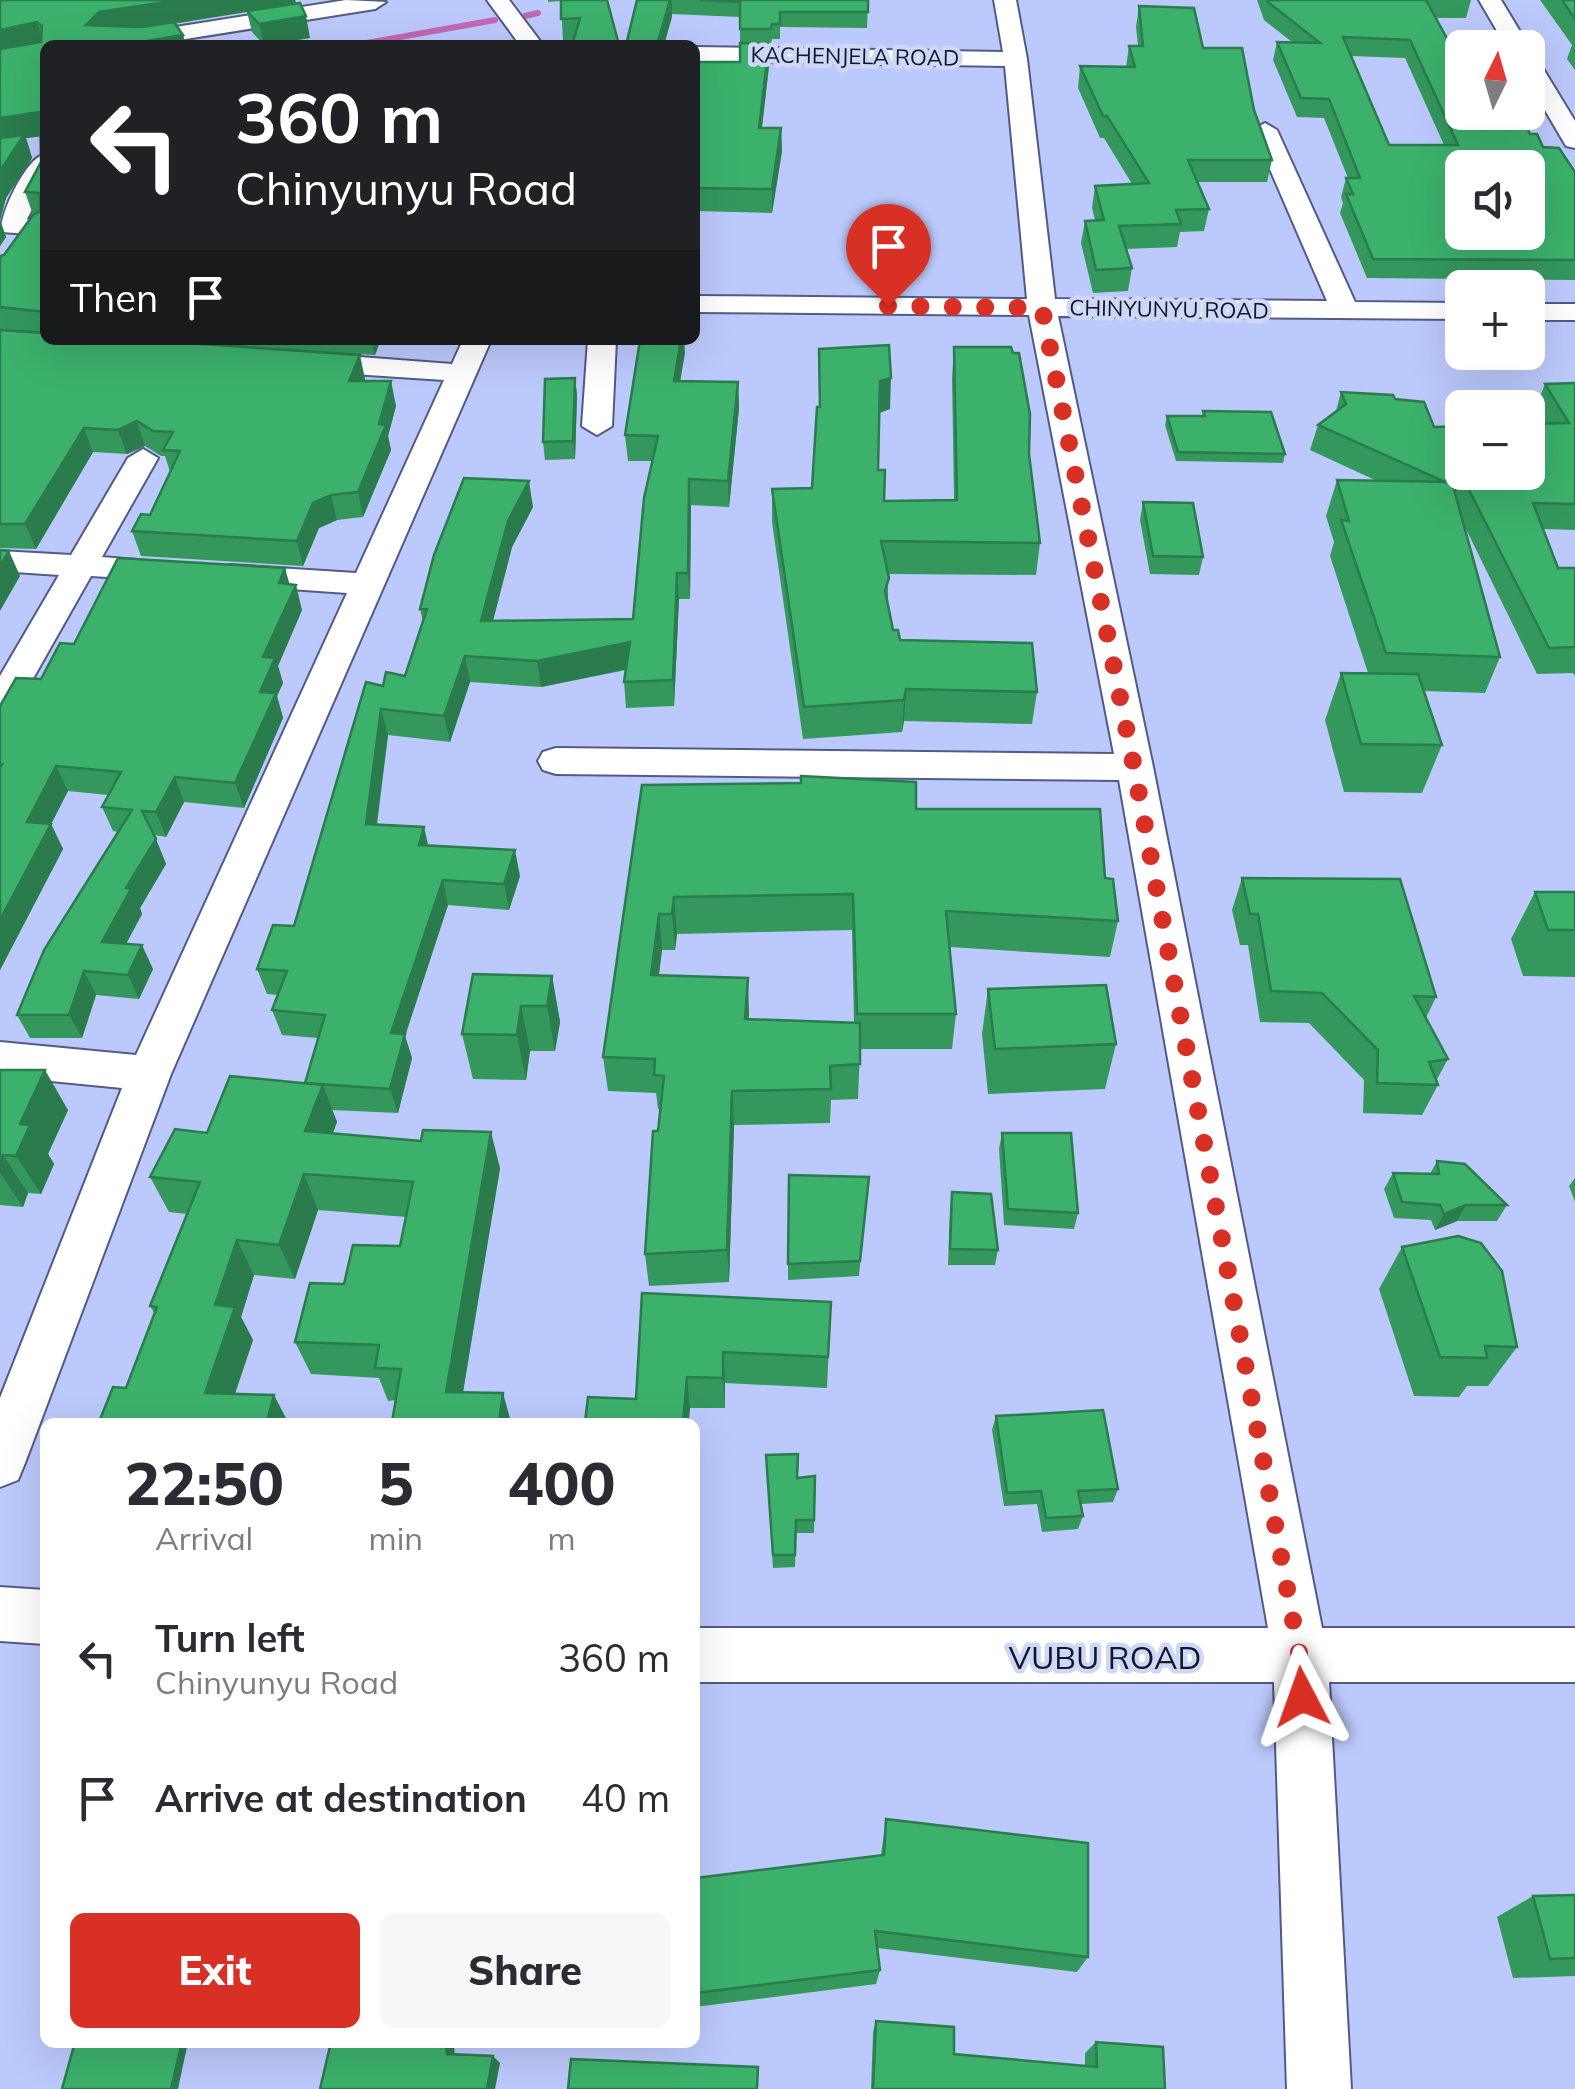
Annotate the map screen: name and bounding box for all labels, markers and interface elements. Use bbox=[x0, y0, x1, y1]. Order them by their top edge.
north arrow bbox=[1445, 30, 1545, 130]
map controls bbox=[1445, 30, 1545, 490]
street label: KACHENJELA ROAD bbox=[750, 40, 960, 72]
text: 360 m bbox=[235, 73, 443, 161]
icon: left bbox=[70, 80, 200, 210]
button: sound bbox=[1445, 150, 1545, 250]
text: Chinyunyu Road bbox=[235, 160, 577, 216]
pin bbox=[846, 204, 931, 307]
icon: arrive bbox=[861, 219, 916, 274]
icon: arrive bbox=[178, 270, 233, 325]
button: + bbox=[1445, 270, 1545, 370]
text: Then bbox=[70, 274, 158, 322]
street label: CHINYUNYU ROAD bbox=[1069, 293, 1269, 325]
button: − bbox=[1445, 390, 1545, 490]
text: 22:50 bbox=[124, 1445, 284, 1520]
text: 5 bbox=[378, 1445, 414, 1520]
text: 400 bbox=[507, 1445, 615, 1520]
text: Arrival bbox=[155, 1518, 253, 1558]
text: min bbox=[369, 1518, 423, 1558]
text: m bbox=[547, 1518, 576, 1558]
text: Turn left bbox=[155, 1614, 305, 1662]
icon: left bbox=[70, 1631, 125, 1686]
text: 360 m bbox=[558, 1634, 670, 1682]
street label: VUBU ROAD bbox=[1009, 1637, 1201, 1677]
position arrow bbox=[1250, 1645, 1354, 1749]
text: Chinyunyu Road bbox=[155, 1662, 398, 1702]
icon: arrive bbox=[70, 1771, 125, 1826]
text: Arrive at destination bbox=[155, 1774, 527, 1822]
text: 40 m bbox=[581, 1774, 670, 1822]
button: Exit bbox=[70, 1913, 360, 2028]
button: Share bbox=[380, 1913, 670, 2028]

